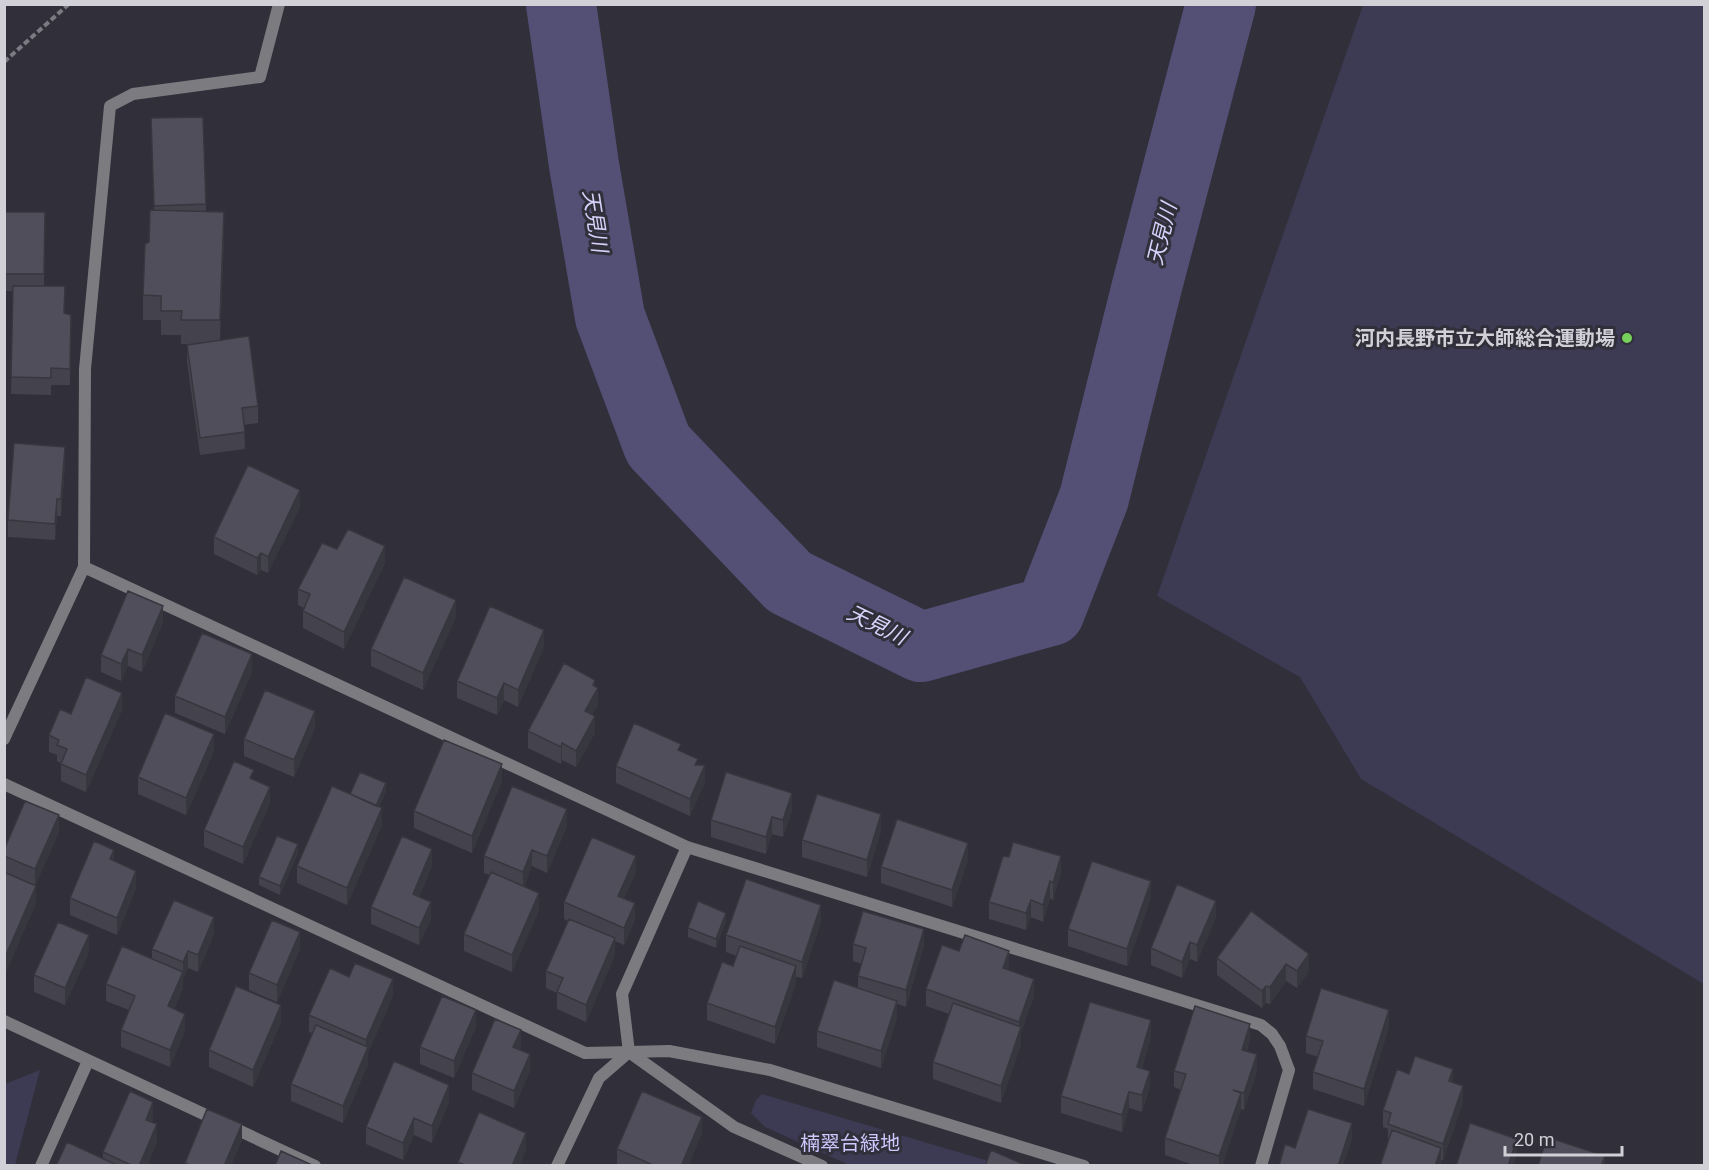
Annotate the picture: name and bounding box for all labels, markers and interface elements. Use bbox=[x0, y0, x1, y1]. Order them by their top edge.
water label: 天見川 bbox=[578, 188, 612, 256]
water label: 天見川 bbox=[1143, 199, 1182, 267]
place label: 河内長野市立大師総合運動場 bbox=[1355, 326, 1615, 350]
marker: 河内長野市立大師総合運動場 bbox=[1620, 331, 1634, 345]
water label: 天見川 bbox=[843, 600, 912, 650]
scale bar bbox=[1505, 1119, 1622, 1157]
text: 20 m bbox=[1514, 1129, 1554, 1150]
park label: 楠翠台緑地 bbox=[800, 1131, 900, 1155]

